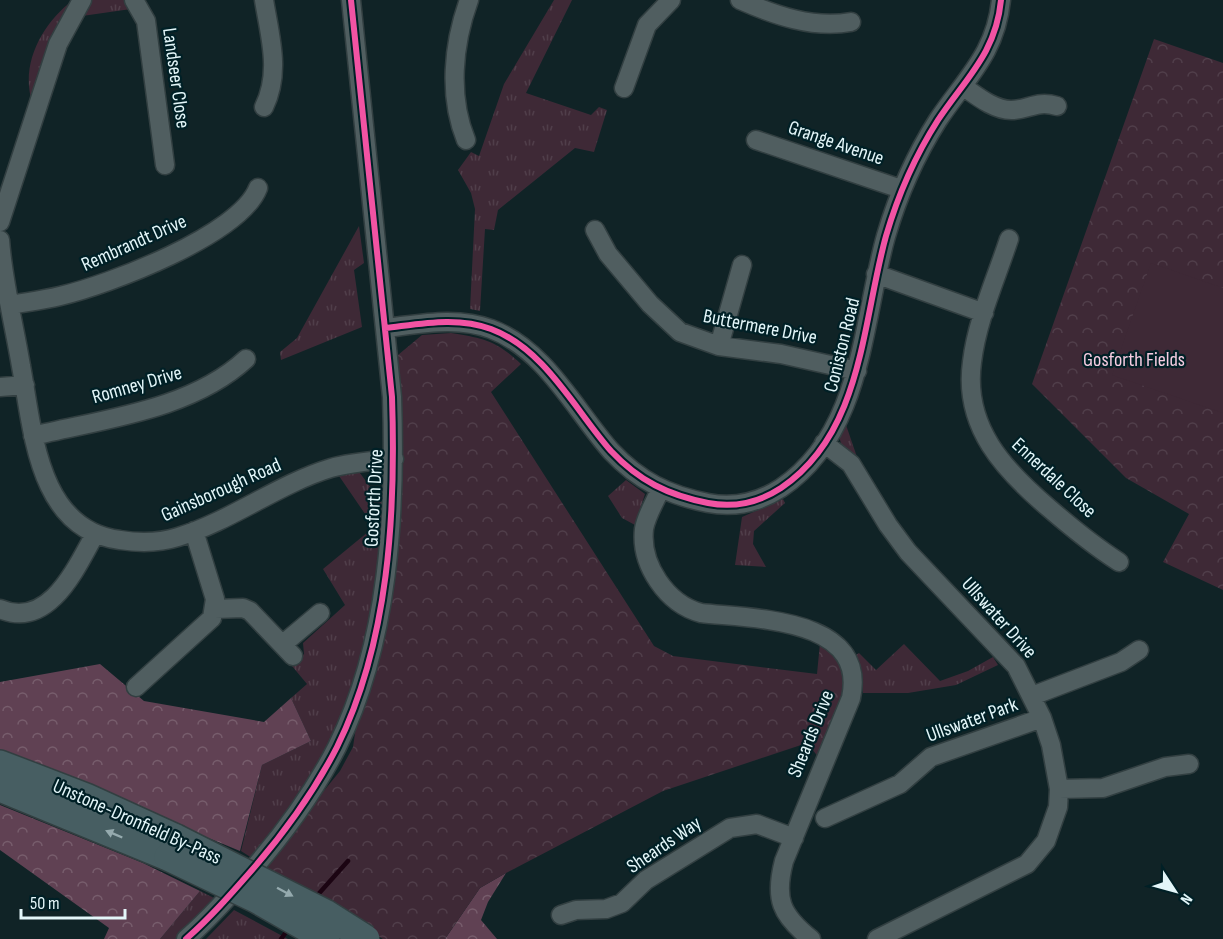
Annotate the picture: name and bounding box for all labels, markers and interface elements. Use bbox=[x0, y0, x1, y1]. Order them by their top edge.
street label: Landseer Close bbox=[157, 26, 195, 130]
street label: Grange Avenue bbox=[785, 115, 887, 171]
street label: Rembrandt Drive bbox=[78, 209, 190, 277]
street label: Coniston Road bbox=[819, 295, 865, 395]
street label: Buttermere Drive bbox=[701, 304, 819, 350]
park label: Gosforth Fields bbox=[1083, 348, 1185, 372]
street label: Romney Drive bbox=[89, 361, 185, 409]
street label: Ennerdale Close bbox=[1007, 433, 1101, 523]
street label: Gosforth Drive bbox=[359, 448, 389, 548]
street label: Gainsborough Road bbox=[157, 453, 285, 527]
street label: Ullswater Drive bbox=[956, 572, 1042, 664]
street label: Sheards Drive bbox=[783, 687, 839, 781]
street label: Ullswater Park bbox=[923, 692, 1021, 748]
street label: Unstone-Dronfield By-Pass bbox=[49, 774, 225, 870]
street label: Sheards Way bbox=[622, 811, 706, 879]
one-way arrow bbox=[105, 829, 123, 838]
north arrow bbox=[1145, 861, 1205, 921]
scale bar bbox=[21, 882, 124, 920]
one-way arrow bbox=[277, 887, 294, 897]
text: N bbox=[1176, 890, 1196, 908]
text: 50 m bbox=[30, 893, 60, 914]

